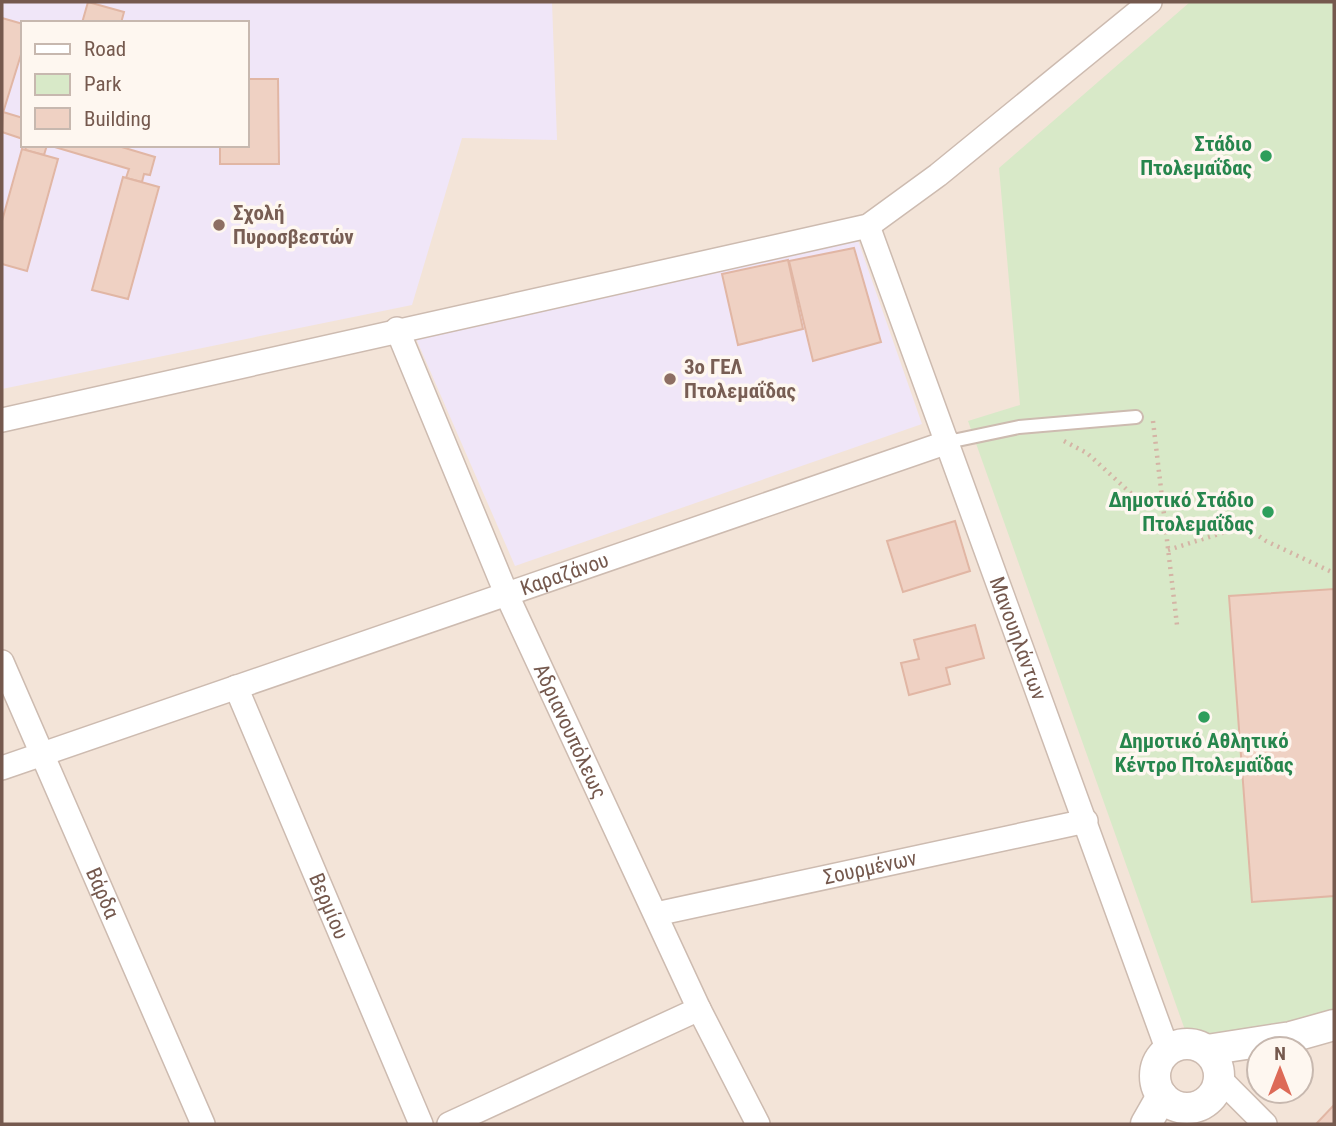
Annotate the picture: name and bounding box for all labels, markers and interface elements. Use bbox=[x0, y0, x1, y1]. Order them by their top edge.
legend bbox=[21, 21, 248, 147]
text: Road bbox=[84, 37, 126, 61]
text: Park bbox=[84, 72, 122, 96]
text: Building bbox=[84, 107, 151, 131]
place label: Στάδιο Πτολεμαΐδας bbox=[1140, 132, 1252, 180]
marker: Στάδιο Πτολεμαΐδας bbox=[1258, 148, 1274, 164]
place label: Σχολή Πυροσβεστών bbox=[233, 201, 354, 249]
marker: Σχολή Πυροσβεστών bbox=[211, 217, 227, 233]
place label: 3ο ΓΕΛ Πτολεμαΐδας bbox=[684, 355, 796, 403]
marker: 3ο ΓΕΛ Πτολεμαΐδας bbox=[662, 371, 678, 387]
place label: Δημοτικό Στάδιο Πτολεμαΐδας bbox=[1109, 488, 1254, 536]
marker: Δημοτικό Στάδιο Πτολεμαΐδας bbox=[1260, 504, 1276, 520]
street label: Καραζάνου bbox=[517, 548, 612, 600]
street label: Μανουηλάντων bbox=[985, 574, 1051, 704]
street label: Αδριανουπόλεως bbox=[529, 660, 612, 802]
marker: Δημοτικό Αθλητικό Κέντρο Πτολεμαΐδας bbox=[1196, 709, 1212, 725]
place label: Δημοτικό Αθλητικό Κέντρο Πτολεμαΐδας bbox=[1115, 729, 1293, 777]
street label: Σουρμένων bbox=[821, 846, 919, 889]
street label: Βάρδα bbox=[81, 864, 124, 923]
street label: Βερμίου bbox=[304, 870, 353, 943]
north arrow bbox=[1245, 1035, 1315, 1105]
text: N bbox=[1274, 1042, 1286, 1065]

